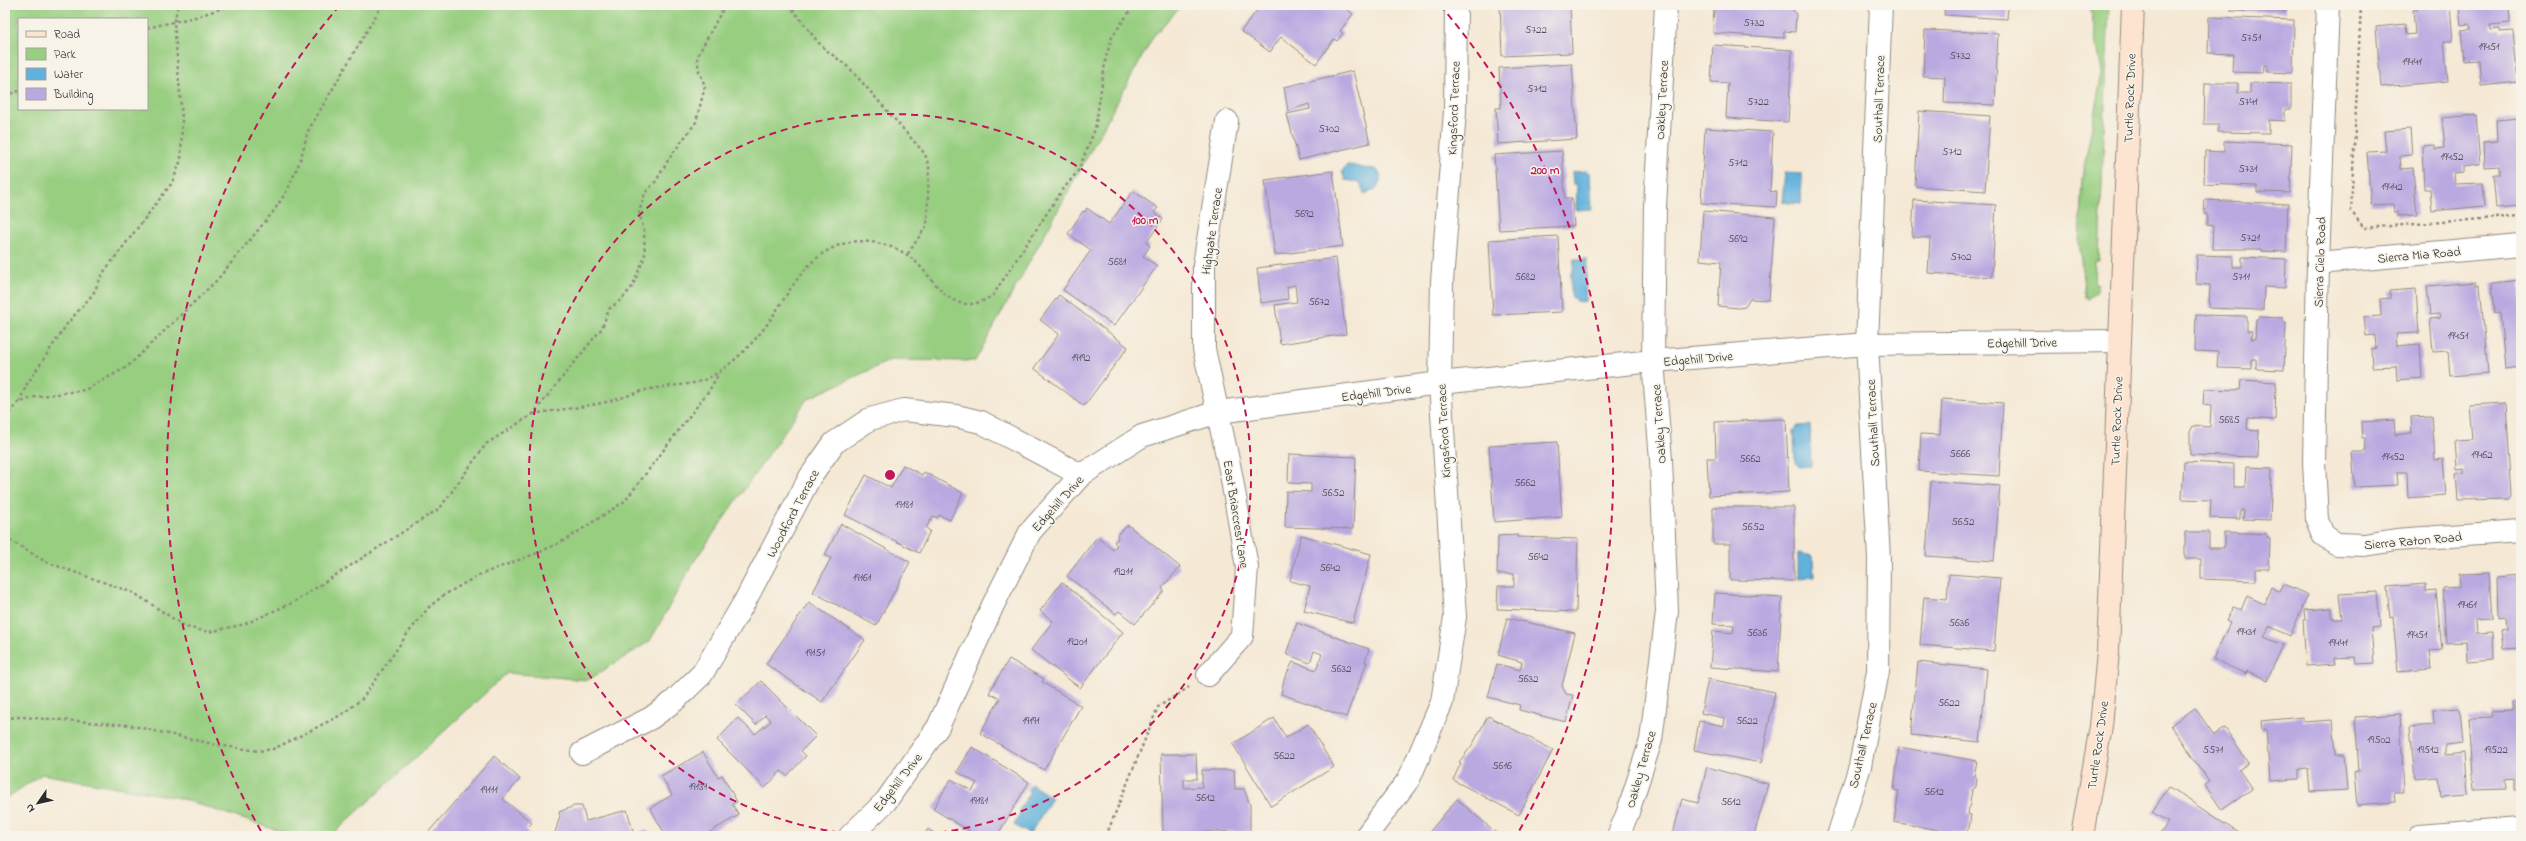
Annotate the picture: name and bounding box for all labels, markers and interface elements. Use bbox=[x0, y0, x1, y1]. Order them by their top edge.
house number: 5732 bbox=[1744, 15, 1765, 31]
legend bbox=[18, 18, 148, 110]
house number: 5722 bbox=[1525, 22, 1547, 38]
text: Road bbox=[54, 26, 80, 44]
house number: 5751 bbox=[2241, 30, 2262, 46]
house number: 19451 bbox=[2478, 39, 2500, 55]
text: Park bbox=[54, 46, 76, 64]
house number: 5732 bbox=[1950, 48, 1971, 64]
street label: Turtle Rock Drive bbox=[2119, 53, 2142, 143]
house number: 19441 bbox=[2402, 54, 2422, 70]
street label: Southall Terrace bbox=[1868, 55, 1891, 143]
street label: Oakley Terrace bbox=[1651, 60, 1675, 140]
street label: Kingsford Terrace bbox=[1443, 61, 1467, 155]
text: Water bbox=[54, 66, 83, 84]
house number: 5712 bbox=[1527, 81, 1547, 97]
text: Building bbox=[53, 86, 93, 105]
house number: 5722 bbox=[1747, 94, 1769, 110]
house number: 5741 bbox=[2239, 94, 2258, 110]
house number: 5702 bbox=[1318, 121, 1340, 137]
house number: 5712 bbox=[1942, 144, 1962, 160]
house number: 19452 bbox=[2440, 149, 2464, 165]
house number: 5712 bbox=[1728, 155, 1748, 171]
house number: 5731 bbox=[2239, 161, 2258, 177]
text: 200 m bbox=[1530, 162, 1560, 180]
house number: 19442 bbox=[2381, 179, 2403, 195]
street label: Highgate Terrace bbox=[1197, 186, 1229, 276]
house number: 5692 bbox=[1294, 206, 1314, 222]
text: 100 m bbox=[1132, 212, 1159, 230]
street label: Sierra Cielo Road bbox=[2309, 216, 2332, 308]
house number: 5721 bbox=[2240, 230, 2260, 246]
house number: 5692 bbox=[1728, 231, 1748, 247]
street label: Sierra Mia Road bbox=[2377, 242, 2462, 269]
house number: 5702 bbox=[1950, 249, 1972, 265]
house number: 5681 bbox=[1108, 254, 1127, 270]
house number: 5682 bbox=[1515, 269, 1536, 285]
house number: 5711 bbox=[2232, 269, 2250, 285]
house number: 5672 bbox=[1308, 294, 1330, 310]
house number: 19451 bbox=[2447, 328, 2469, 344]
street label: Edgehill Drive bbox=[1987, 333, 2057, 355]
street label: Edgehill Drive bbox=[1662, 347, 1734, 373]
house number: 19192 bbox=[1071, 350, 1091, 366]
street label: Turtle Rock Drive bbox=[2106, 376, 2129, 466]
street label: Southall Terrace bbox=[1862, 378, 1885, 467]
street label: Edgehill Drive bbox=[1340, 380, 1412, 408]
street label: Kingsford Terrace bbox=[1433, 383, 1457, 478]
street label: Oakley Terrace bbox=[1647, 383, 1673, 464]
house number: 5685 bbox=[2218, 412, 2240, 428]
house number: 5666 bbox=[1950, 446, 1971, 462]
house number: 19462 bbox=[2471, 447, 2493, 463]
house number: 19452 bbox=[2381, 449, 2405, 465]
house number: 5662 bbox=[1739, 451, 1761, 467]
street label: East Briarcrest Lane bbox=[1218, 459, 1253, 570]
street label: Woodford Terrace bbox=[762, 466, 825, 561]
centre of rings bbox=[883, 468, 897, 482]
street label: Edgehill Drive bbox=[1028, 471, 1089, 537]
house number: 5662 bbox=[1514, 475, 1536, 491]
house number: 5652 bbox=[1322, 485, 1345, 501]
house number: 19181 bbox=[895, 497, 913, 513]
house number: 5652 bbox=[1952, 514, 1975, 530]
house number: 5652 bbox=[1742, 519, 1765, 535]
street label: Sierra Raton Road bbox=[2363, 528, 2464, 555]
house number: 5642 bbox=[1527, 549, 1549, 565]
house number: 5642 bbox=[1319, 560, 1341, 576]
house number: 19211 bbox=[1113, 564, 1133, 580]
house number: 19161 bbox=[853, 570, 872, 586]
house number: 19461 bbox=[2457, 597, 2477, 613]
house number: 5636 bbox=[1949, 615, 1969, 631]
house number: 19431 bbox=[2236, 624, 2256, 640]
house number: 5636 bbox=[1747, 625, 1767, 641]
house number: 19451 bbox=[2406, 627, 2428, 643]
house number: 19201 bbox=[1067, 634, 1088, 650]
house number: 19441 bbox=[2328, 635, 2348, 651]
house number: 19151 bbox=[805, 645, 826, 661]
house number: 5632 bbox=[1330, 661, 1352, 677]
house number: 5632 bbox=[1517, 671, 1539, 687]
house number: 5622 bbox=[1938, 695, 1961, 711]
street label: Turtle Rock Drive bbox=[2083, 699, 2114, 791]
street label: Southall Terrace bbox=[1844, 700, 1883, 790]
house number: 19191 bbox=[1022, 713, 1040, 729]
house number: 5622 bbox=[1736, 713, 1759, 729]
street label: Oakley Terrace bbox=[1621, 728, 1663, 811]
house number: 19502 bbox=[2367, 732, 2391, 748]
house number: 5571 bbox=[2203, 742, 2224, 758]
house number: 19512 bbox=[2417, 742, 2440, 758]
house number: 19522 bbox=[2484, 742, 2509, 758]
house number: 5622 bbox=[1273, 748, 1296, 764]
street label: Edgehill Drive bbox=[869, 749, 928, 817]
house number: 5616 bbox=[1492, 758, 1512, 774]
house number: 19131 bbox=[689, 779, 708, 795]
house number: 19111 bbox=[480, 782, 498, 798]
north arrow bbox=[18, 783, 58, 823]
house number: 5612 bbox=[1924, 784, 1945, 800]
house number: 5612 bbox=[1195, 790, 1216, 806]
house number: 19181 bbox=[970, 793, 988, 809]
house number: 5612 bbox=[1721, 794, 1742, 810]
text: N bbox=[22, 800, 39, 816]

